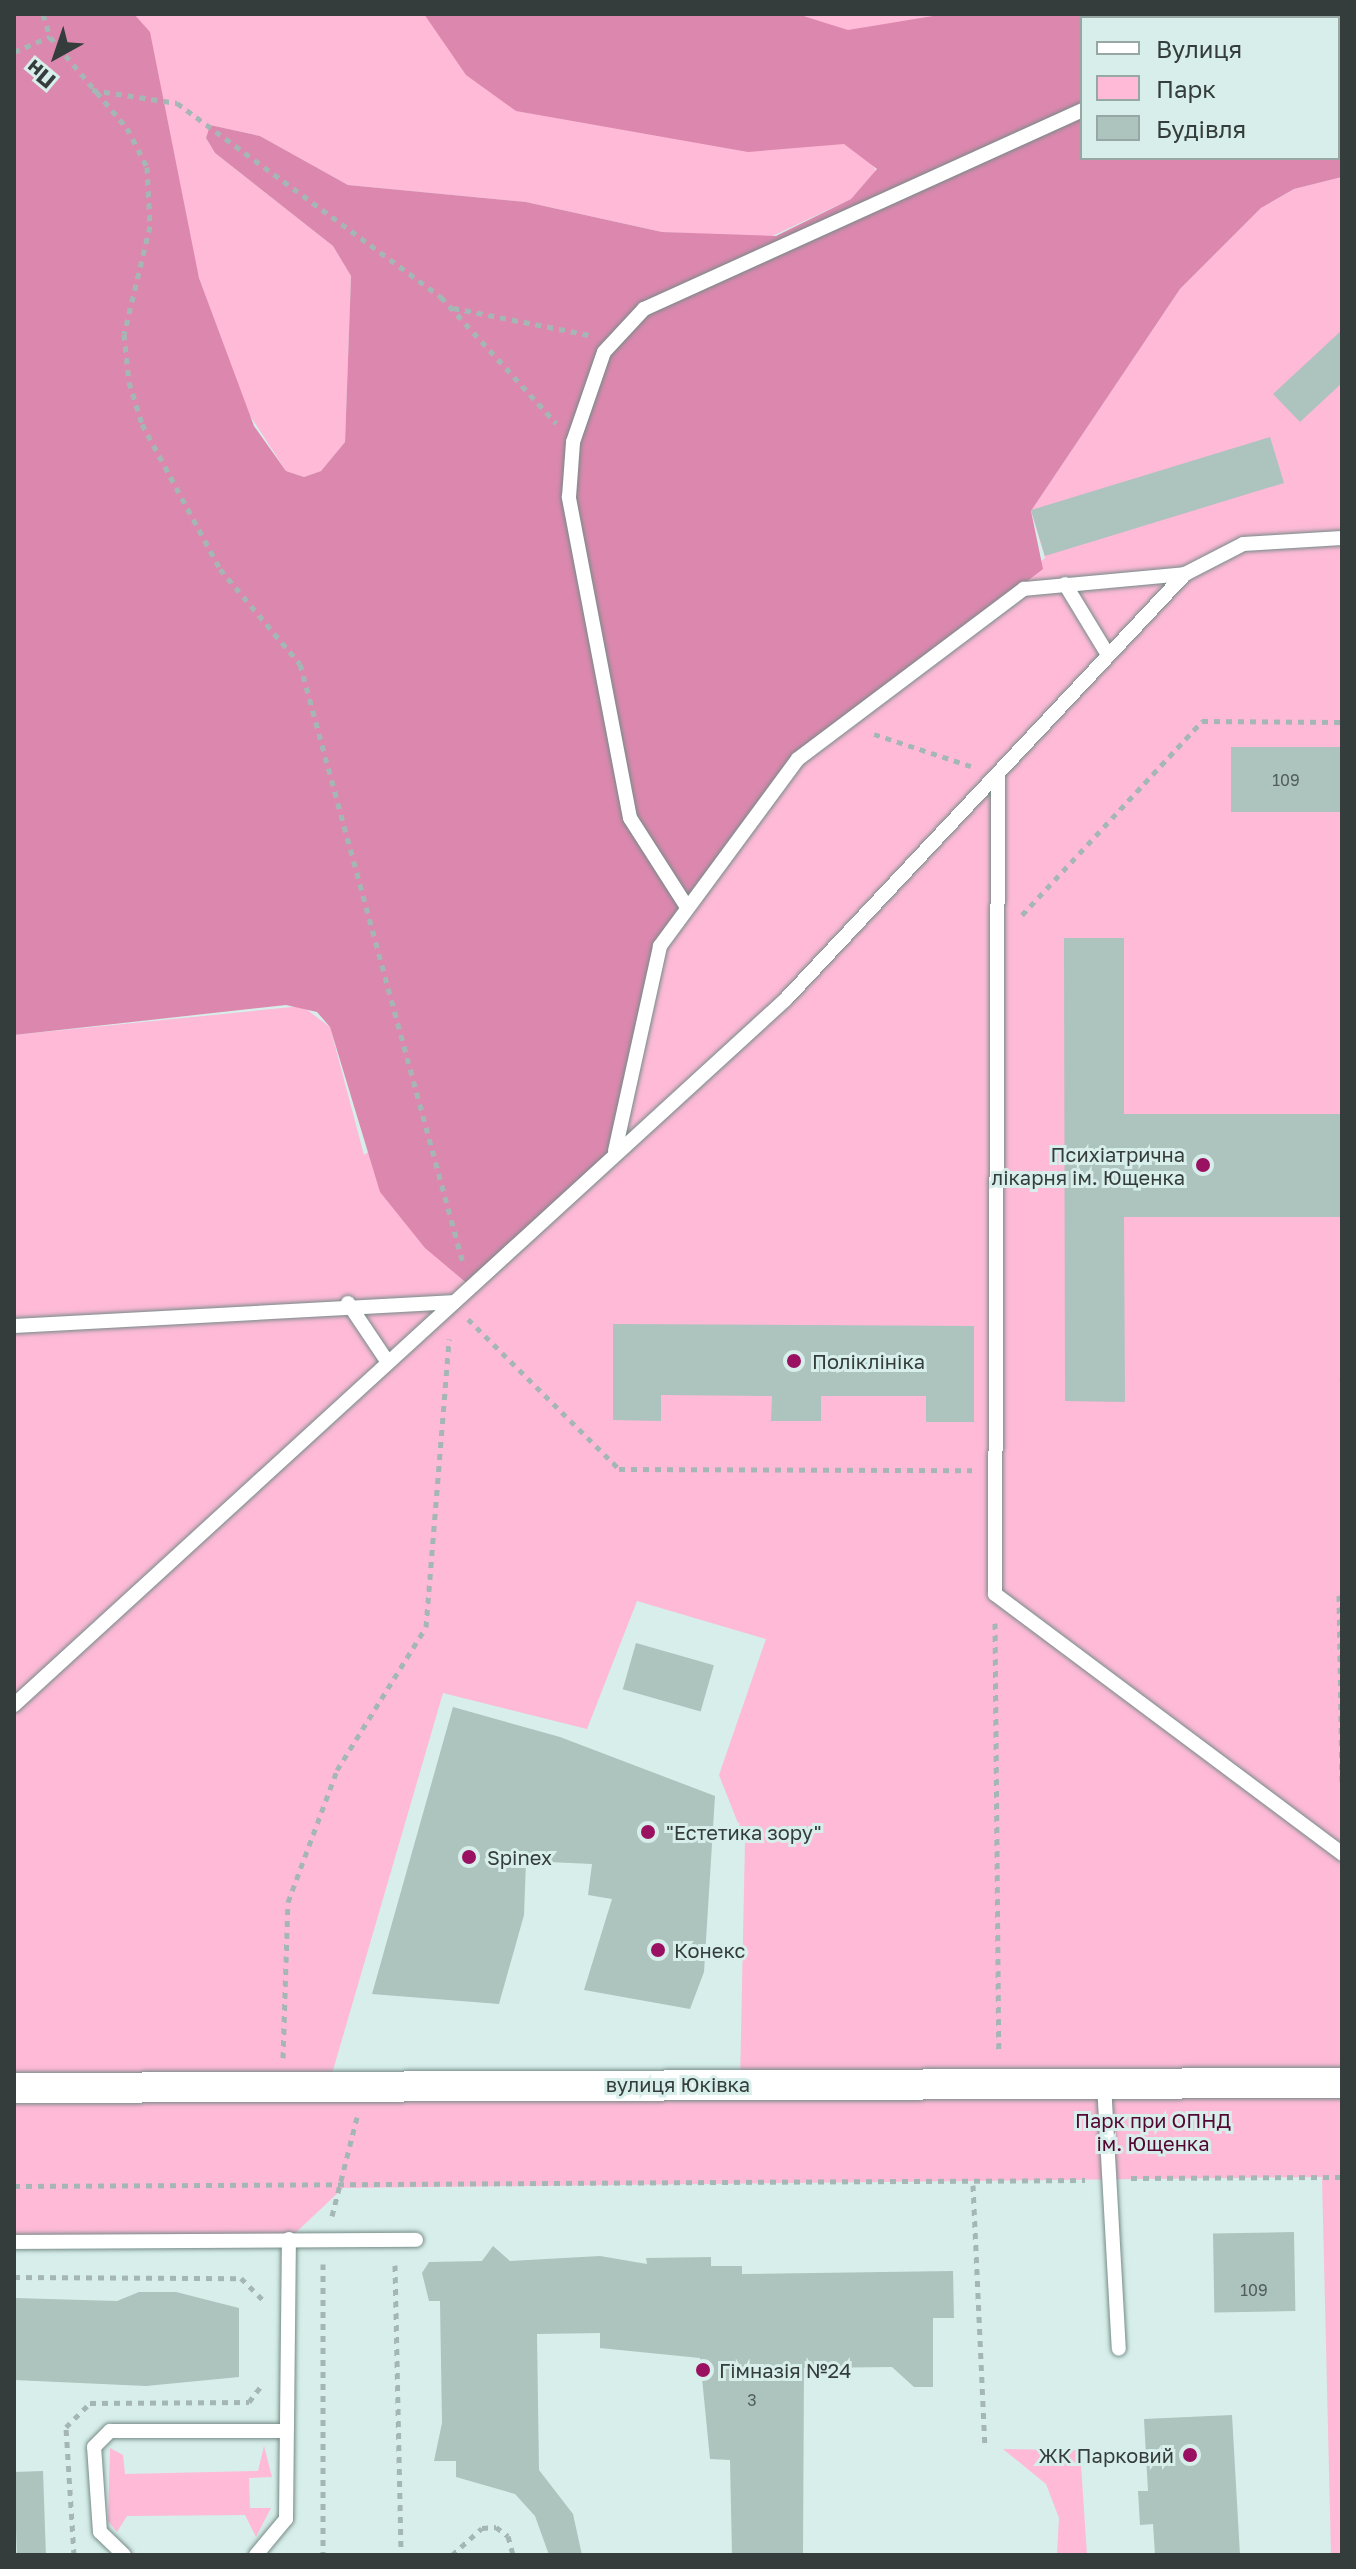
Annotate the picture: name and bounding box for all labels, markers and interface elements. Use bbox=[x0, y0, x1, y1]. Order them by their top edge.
north arrow bbox=[16, 16, 96, 96]
legend bbox=[1080, 16, 1340, 160]
text: Вулиця bbox=[1156, 34, 1242, 63]
text: Пн bbox=[20, 55, 60, 95]
text: Парк bbox=[1156, 74, 1216, 103]
text: Будівля bbox=[1156, 114, 1246, 143]
house number: 109 bbox=[1272, 770, 1300, 790]
place label: Психіатрична лікарня ім. Ющенка bbox=[991, 1142, 1185, 1189]
marker: Психіатрична лікарня ім. Ющенка bbox=[1192, 1154, 1214, 1176]
place label: Поліклініка bbox=[812, 1349, 925, 1373]
marker: Поліклініка bbox=[783, 1350, 805, 1372]
place label: "Естетика зору" bbox=[666, 1820, 821, 1844]
marker: "Естетика зору" bbox=[637, 1821, 659, 1843]
place label: Spinex bbox=[487, 1845, 552, 1869]
marker: Spinex bbox=[458, 1846, 480, 1868]
place label: Конекс bbox=[674, 1938, 745, 1962]
marker: Конекс bbox=[649, 1941, 667, 1959]
street label: вулиця Юківка bbox=[606, 2072, 750, 2096]
park label: Парк при ОПНД ім. Ющенка bbox=[1075, 2108, 1231, 2155]
house number: 109 bbox=[1240, 2280, 1268, 2300]
place label: Гімназія №24 bbox=[719, 2358, 851, 2382]
marker: Гімназія №24 bbox=[694, 2361, 712, 2379]
house number: 3 bbox=[747, 2390, 757, 2410]
place label: ЖК Парковий bbox=[1038, 2443, 1174, 2467]
marker: ЖК Парковий bbox=[1181, 2446, 1199, 2464]

